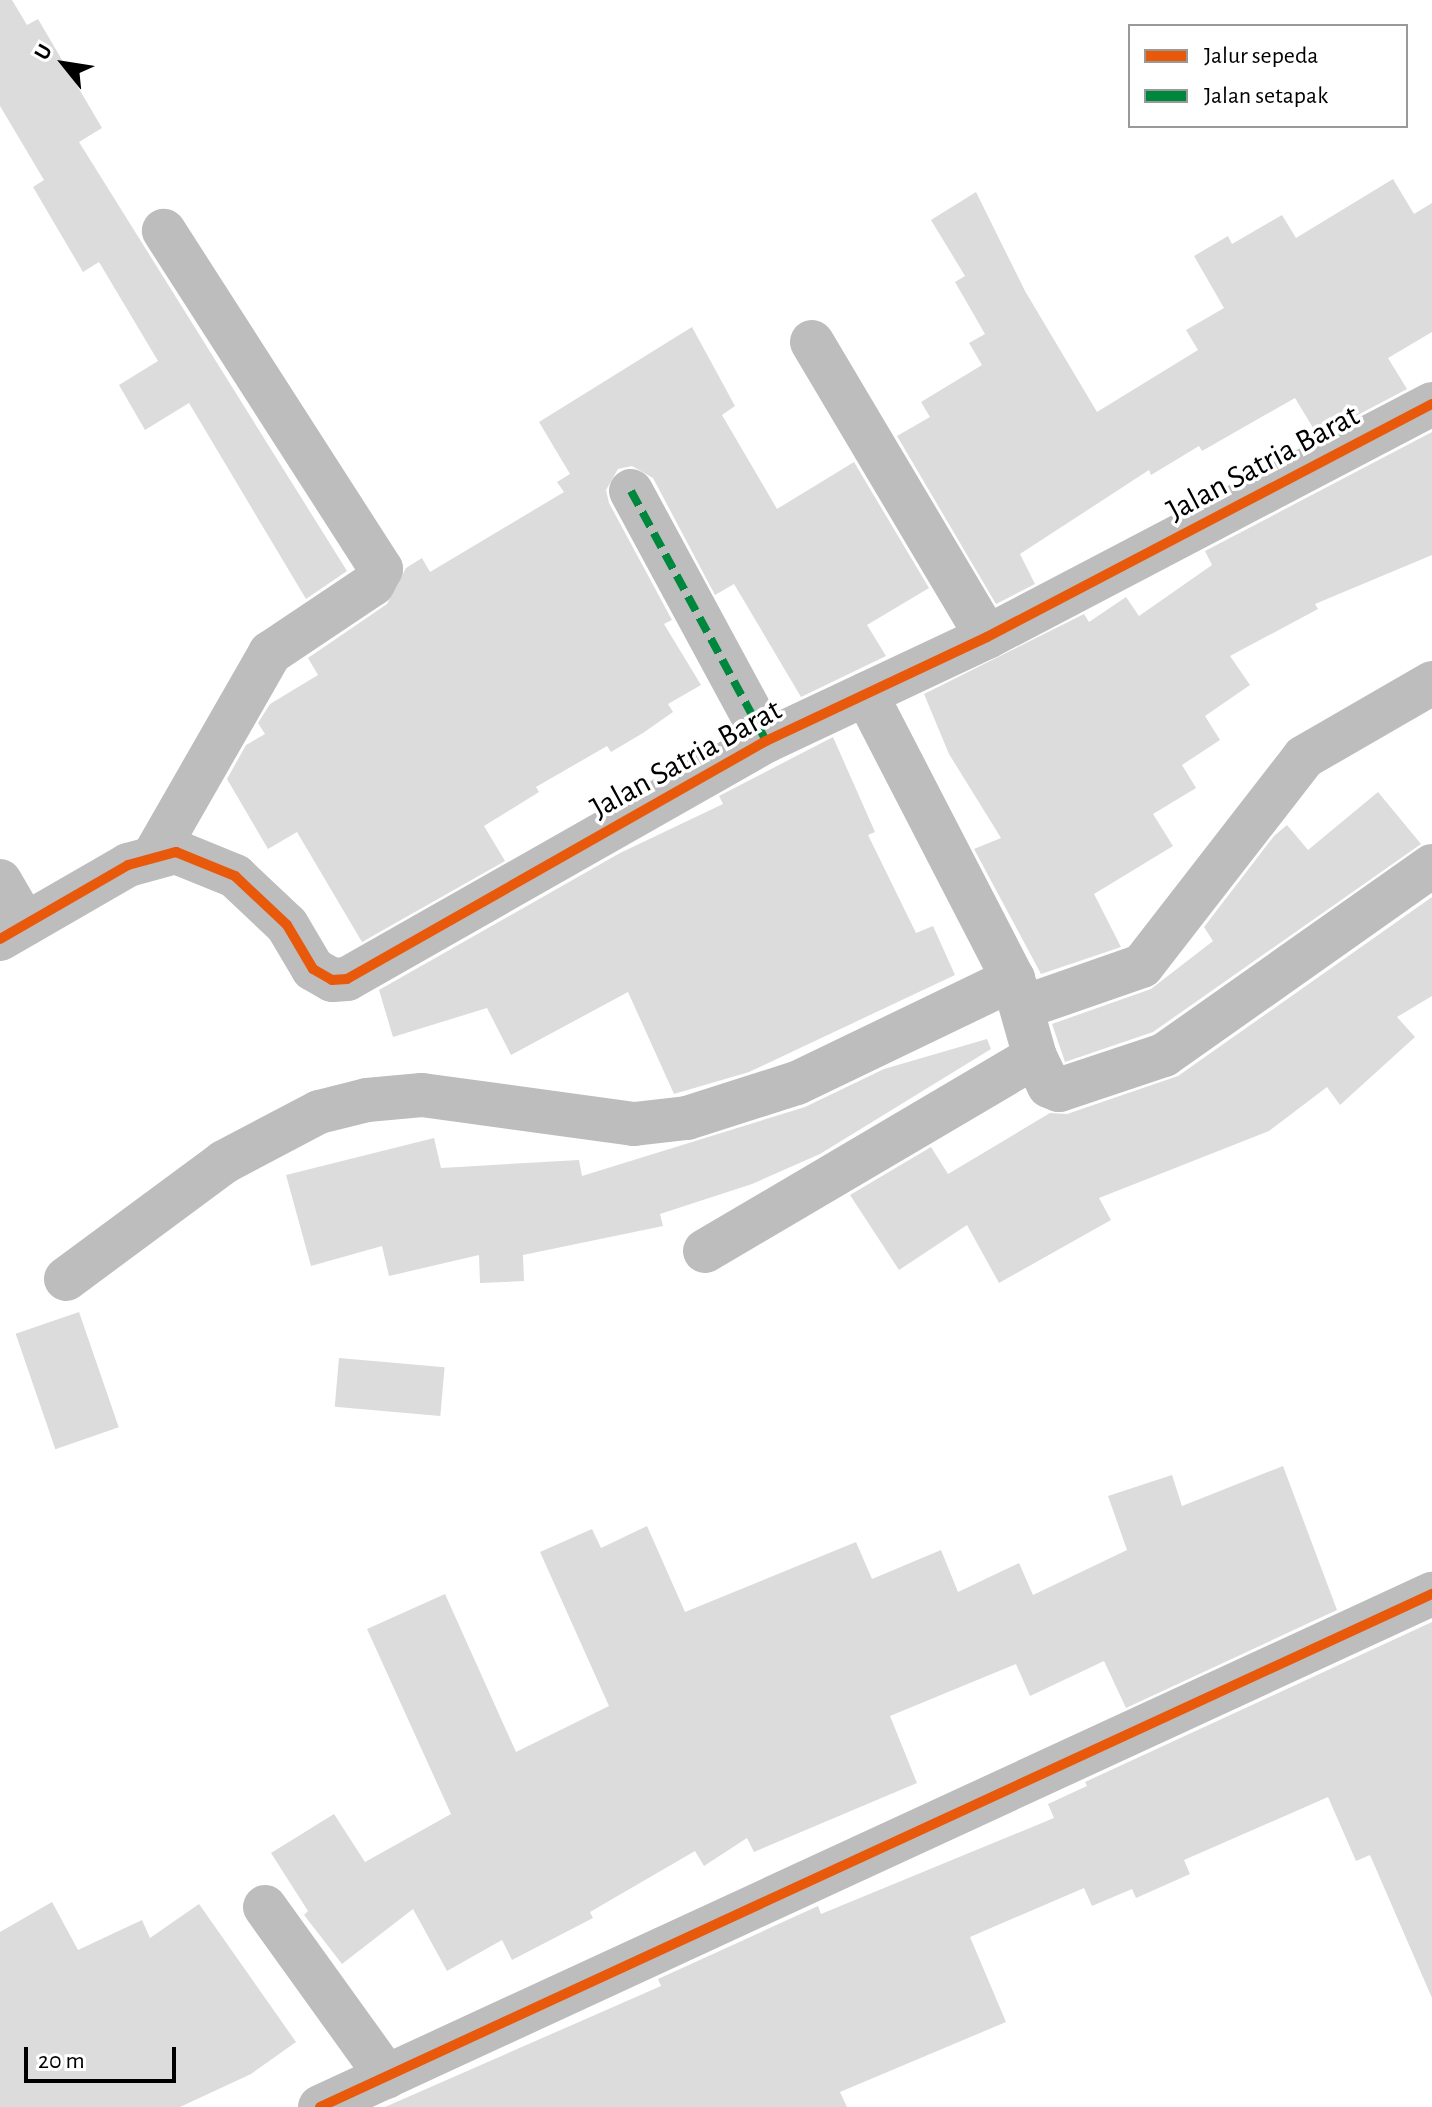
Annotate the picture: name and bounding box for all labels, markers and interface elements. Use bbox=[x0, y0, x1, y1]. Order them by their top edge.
north arrow bbox=[24, 24, 104, 104]
legend bbox=[1128, 24, 1408, 128]
text: U bbox=[30, 40, 56, 64]
text: Jalur sepeda bbox=[1204, 44, 1318, 68]
text: Jalan setapak bbox=[1204, 84, 1328, 108]
street label: Jalan Satria Barat bbox=[1160, 396, 1366, 530]
street label: Jalan Satria Barat bbox=[584, 691, 788, 827]
scale bar bbox=[28, 2031, 180, 2081]
text: 20 m bbox=[38, 2049, 85, 2073]

